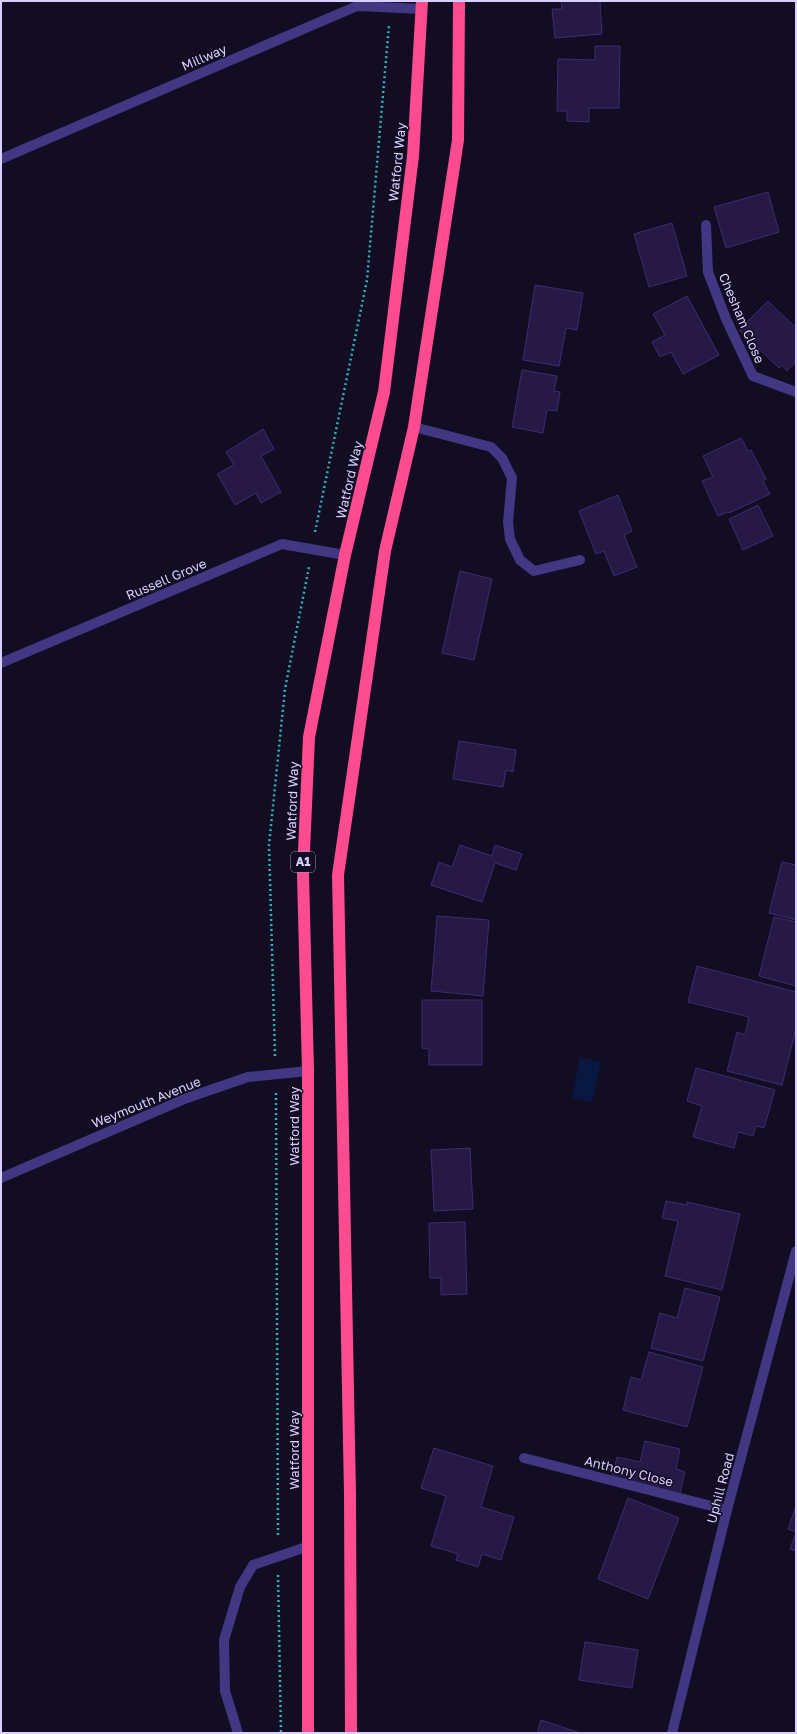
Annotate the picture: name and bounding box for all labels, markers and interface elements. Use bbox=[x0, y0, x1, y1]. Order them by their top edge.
street label: Millway bbox=[179, 40, 230, 74]
street label: Watford Way bbox=[385, 121, 409, 202]
street label: Chesham Close bbox=[716, 270, 768, 366]
street label: Watford Way bbox=[332, 439, 366, 520]
street label: Russell Grove bbox=[124, 555, 208, 603]
street label: Watford Way bbox=[283, 760, 301, 841]
road number: A1 bbox=[291, 852, 315, 872]
street label: Weymouth Avenue bbox=[89, 1073, 203, 1131]
street label: Watford Way bbox=[286, 1086, 302, 1166]
street label: Watford Way bbox=[286, 1410, 302, 1490]
street label: Uphill Road bbox=[703, 1451, 737, 1525]
street label: Anthony Close bbox=[583, 1452, 675, 1490]

